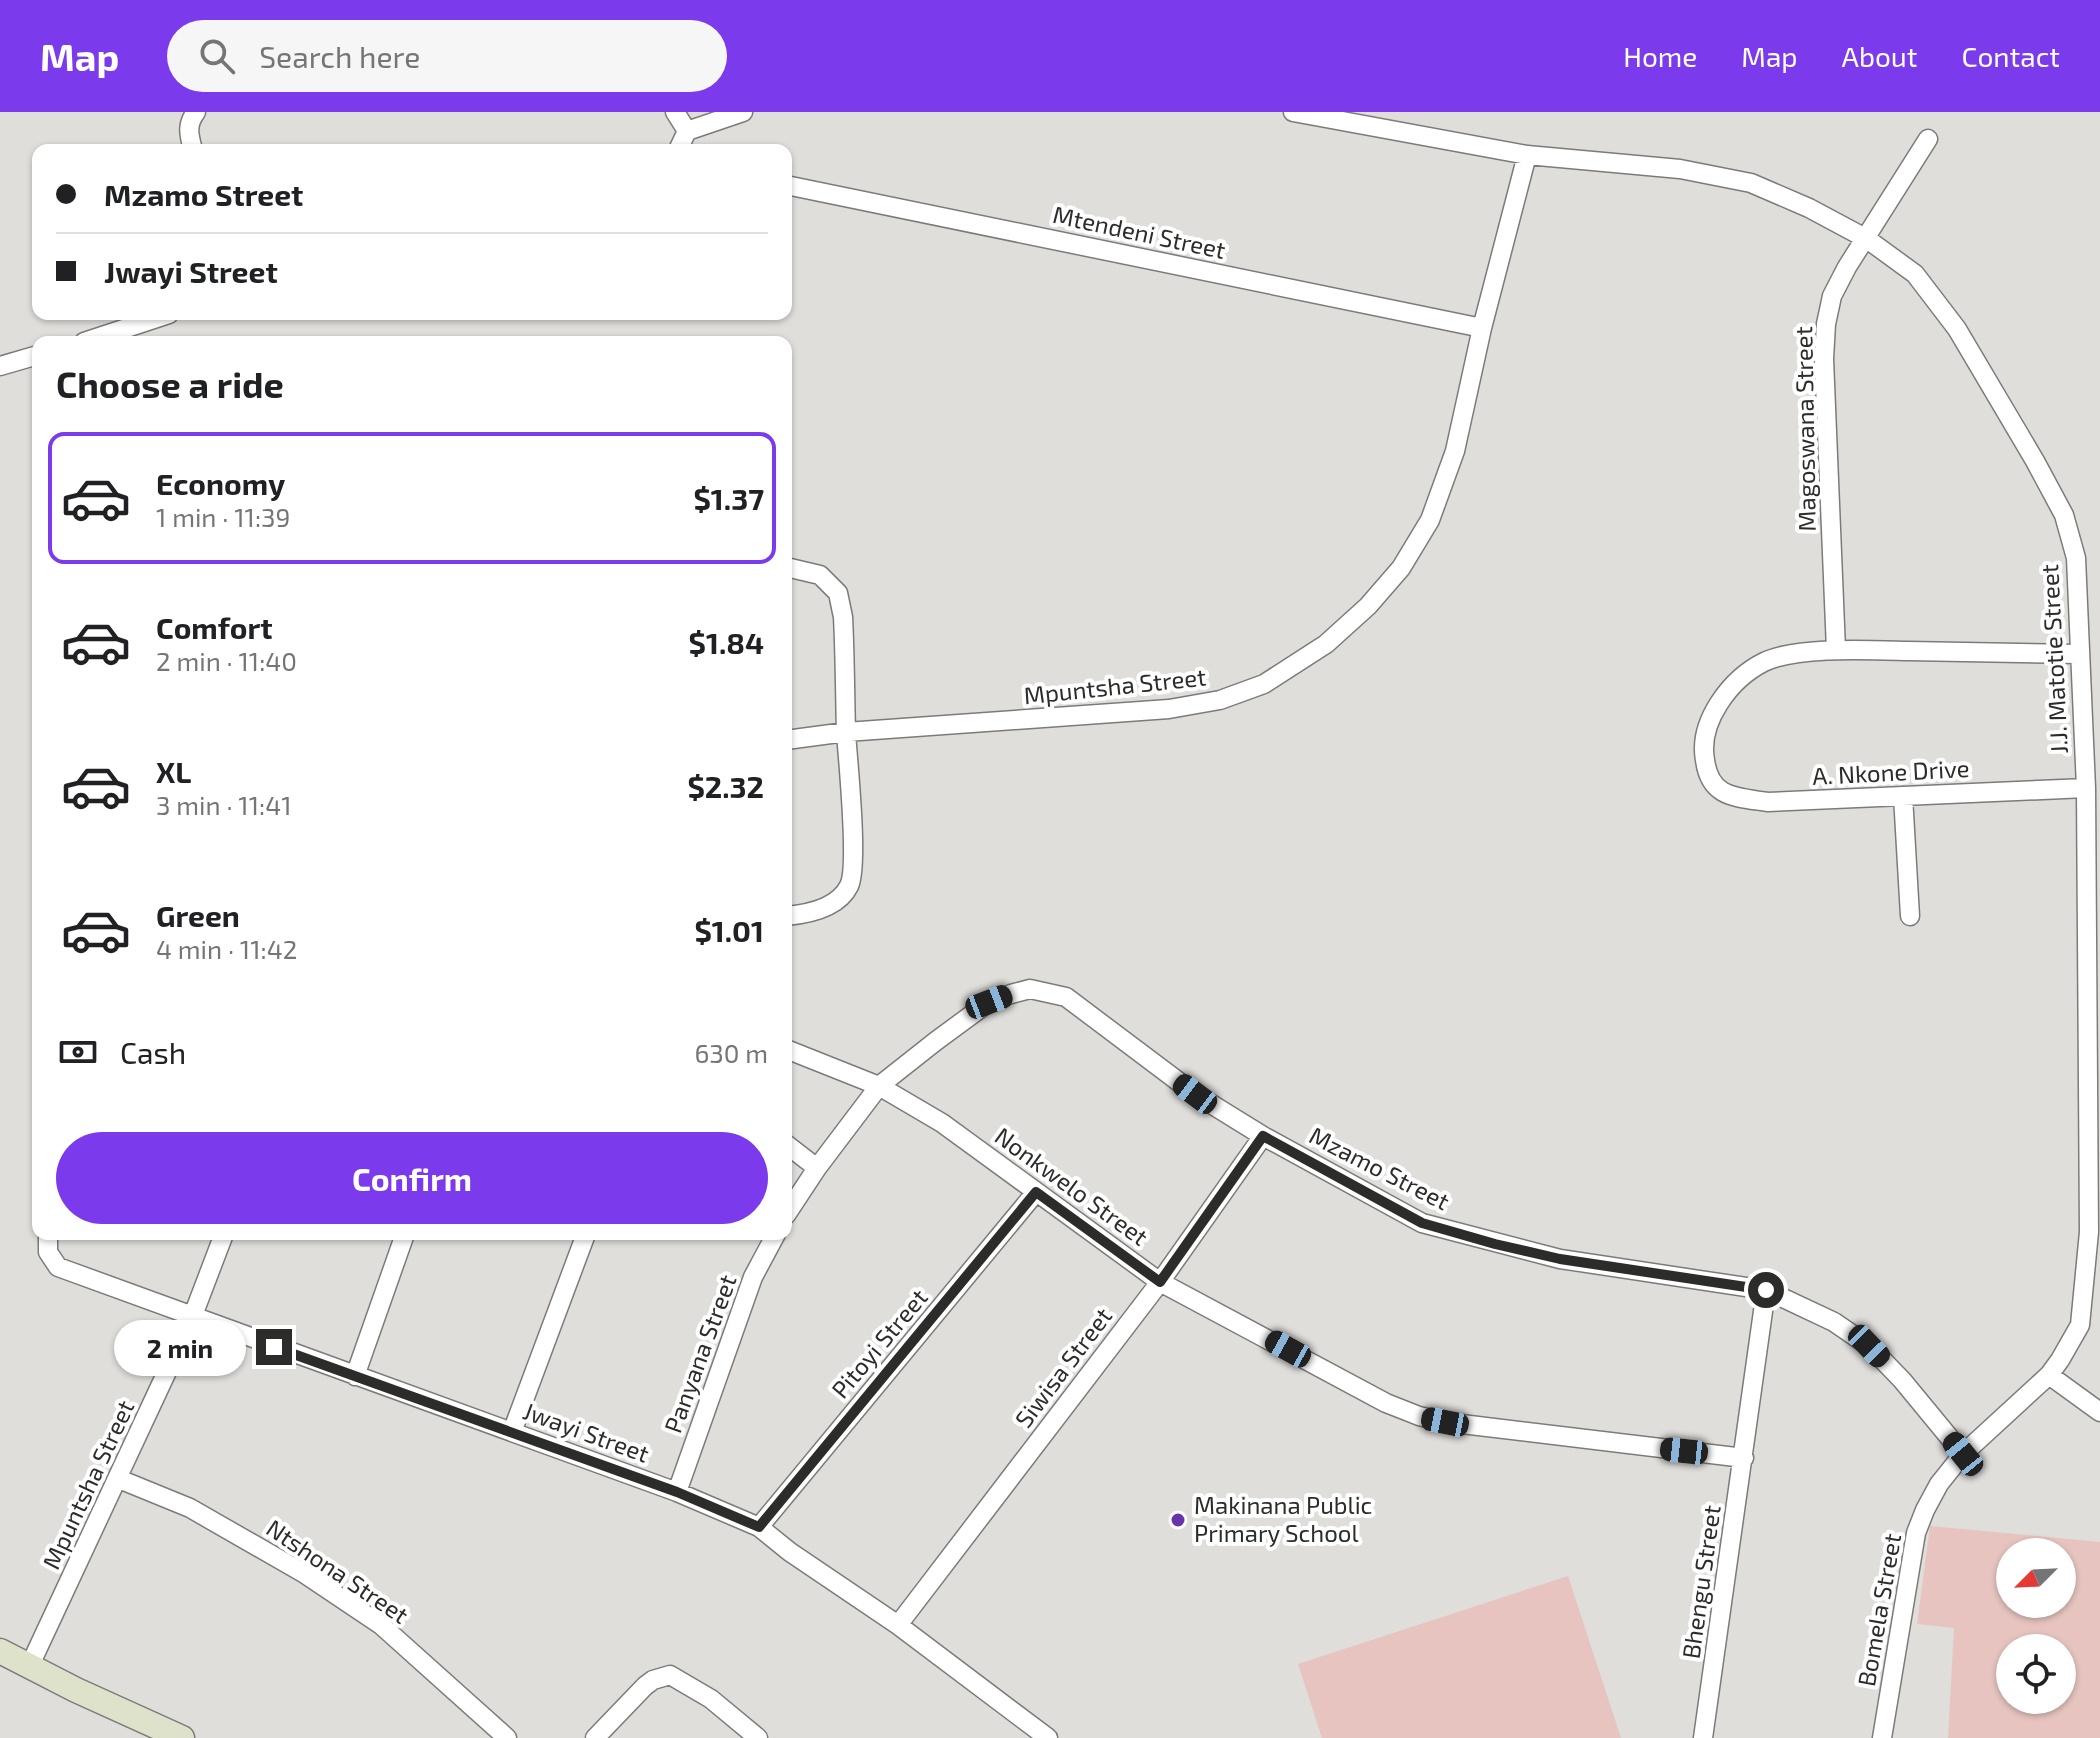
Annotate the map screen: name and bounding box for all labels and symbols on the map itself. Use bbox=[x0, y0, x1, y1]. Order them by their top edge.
street label: Mtendeni Street bbox=[1050, 199, 1228, 264]
street label: Magoswana Street bbox=[1788, 326, 1821, 532]
street label: J.J. Matotie Street bbox=[2034, 564, 2073, 755]
street label: Mpuntsha Street bbox=[1022, 662, 1207, 709]
street label: A. Nkone Drive bbox=[1812, 753, 1970, 790]
car bbox=[962, 982, 1016, 1022]
car bbox=[1169, 1070, 1221, 1118]
street label: Mzamo Street bbox=[1305, 1120, 1455, 1215]
street label: Nonkwelo Street bbox=[990, 1121, 1154, 1251]
street label: Panyana Street bbox=[658, 1270, 742, 1436]
route start bbox=[1748, 1272, 1784, 1308]
street label: Pitoyi Street bbox=[825, 1283, 933, 1403]
street label: Siwisa Street bbox=[1008, 1301, 1117, 1433]
callout: 2 min bbox=[114, 1319, 246, 1375]
car bbox=[1844, 1320, 1894, 1372]
car bbox=[1261, 1327, 1315, 1371]
route end bbox=[256, 1329, 292, 1365]
street label: Mpuntsha Street bbox=[36, 1395, 139, 1573]
street label: Jwayi Street bbox=[520, 1395, 653, 1468]
car bbox=[1419, 1406, 1471, 1438]
car bbox=[1939, 1428, 1987, 1480]
car bbox=[1659, 1437, 1709, 1465]
place label: Makinana Public Primary School bbox=[1194, 1490, 1372, 1547]
street label: Bhengu Street bbox=[1675, 1503, 1726, 1660]
marker: Makinana Public Primary School bbox=[1169, 1511, 1187, 1529]
street label: Ntshona Street bbox=[261, 1513, 414, 1629]
street label: Bomela Street bbox=[1851, 1531, 1906, 1688]
north arrow bbox=[1996, 1538, 2076, 1618]

